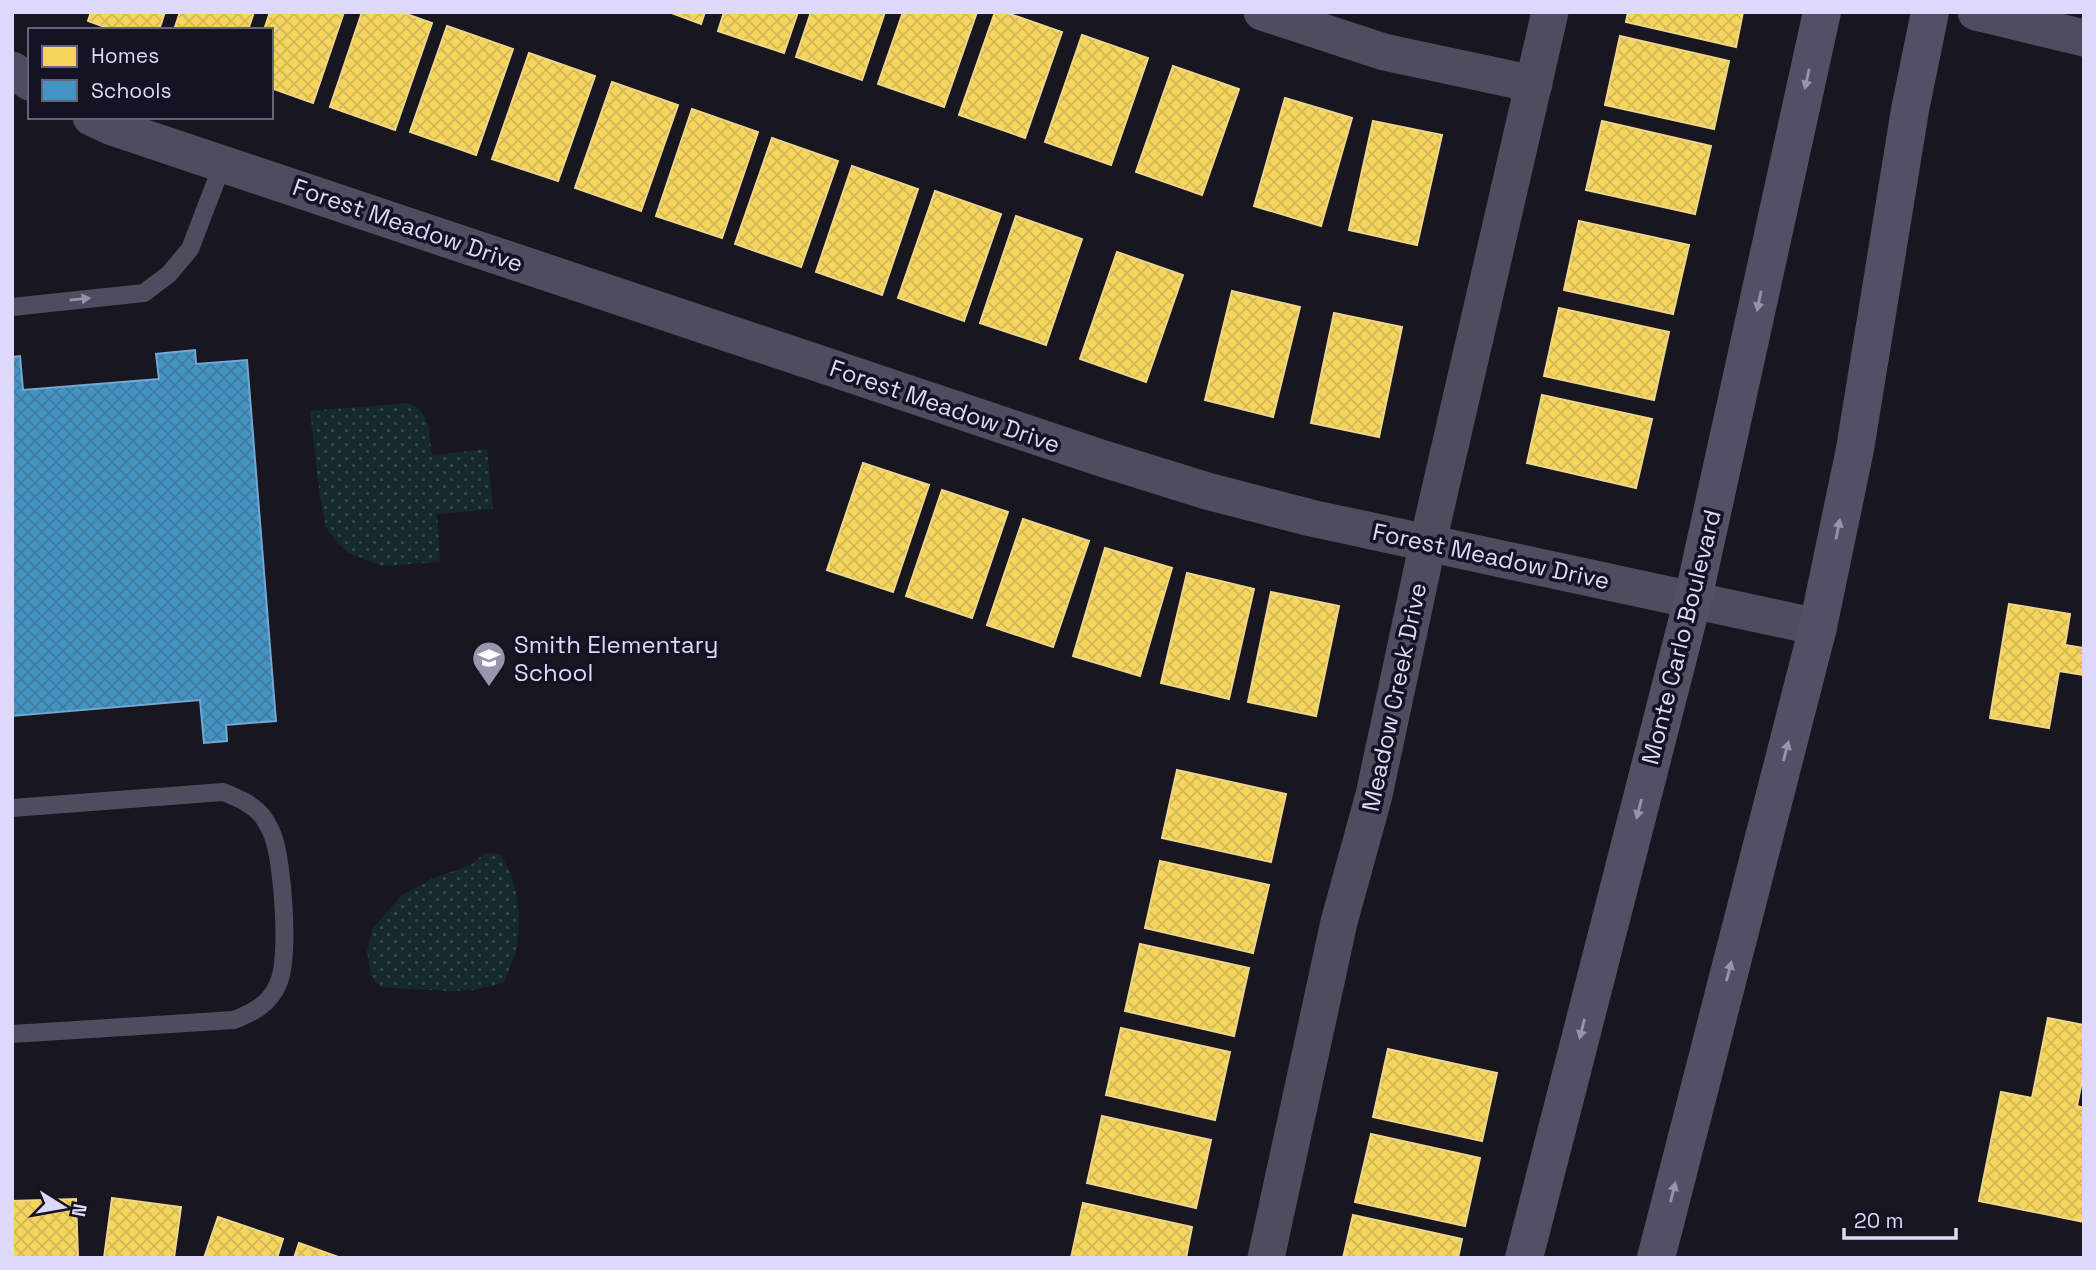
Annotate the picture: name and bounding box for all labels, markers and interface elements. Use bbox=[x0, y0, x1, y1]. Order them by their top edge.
legend bbox=[28, 28, 273, 119]
text: Homes bbox=[91, 42, 159, 69]
one-way arrow bbox=[1802, 68, 1813, 90]
text: Schools bbox=[91, 77, 171, 104]
street label: Forest Meadow Drive bbox=[289, 171, 527, 279]
one-way arrow bbox=[1753, 290, 1764, 312]
one-way arrow bbox=[69, 294, 91, 305]
street label: Forest Meadow Drive bbox=[826, 352, 1064, 460]
street label: Monte Carlo Boulevard bbox=[1634, 506, 1728, 768]
street label: Forest Meadow Drive bbox=[1370, 516, 1612, 596]
one-way arrow bbox=[1832, 518, 1843, 540]
street label: Meadow Creek Drive bbox=[1355, 580, 1433, 814]
place label: Smith Elementary School bbox=[514, 629, 718, 688]
school or university icon: Smith Elementary School bbox=[470, 639, 508, 688]
one-way arrow bbox=[1781, 740, 1792, 762]
one-way arrow bbox=[1633, 798, 1644, 820]
one-way arrow bbox=[1724, 960, 1735, 982]
one-way arrow bbox=[1576, 1018, 1587, 1040]
north arrow bbox=[28, 1172, 98, 1242]
one-way arrow bbox=[1668, 1180, 1679, 1202]
scale bar bbox=[1844, 1196, 1956, 1240]
text: N bbox=[66, 1202, 93, 1219]
text: 20 m bbox=[1854, 1207, 1904, 1234]

